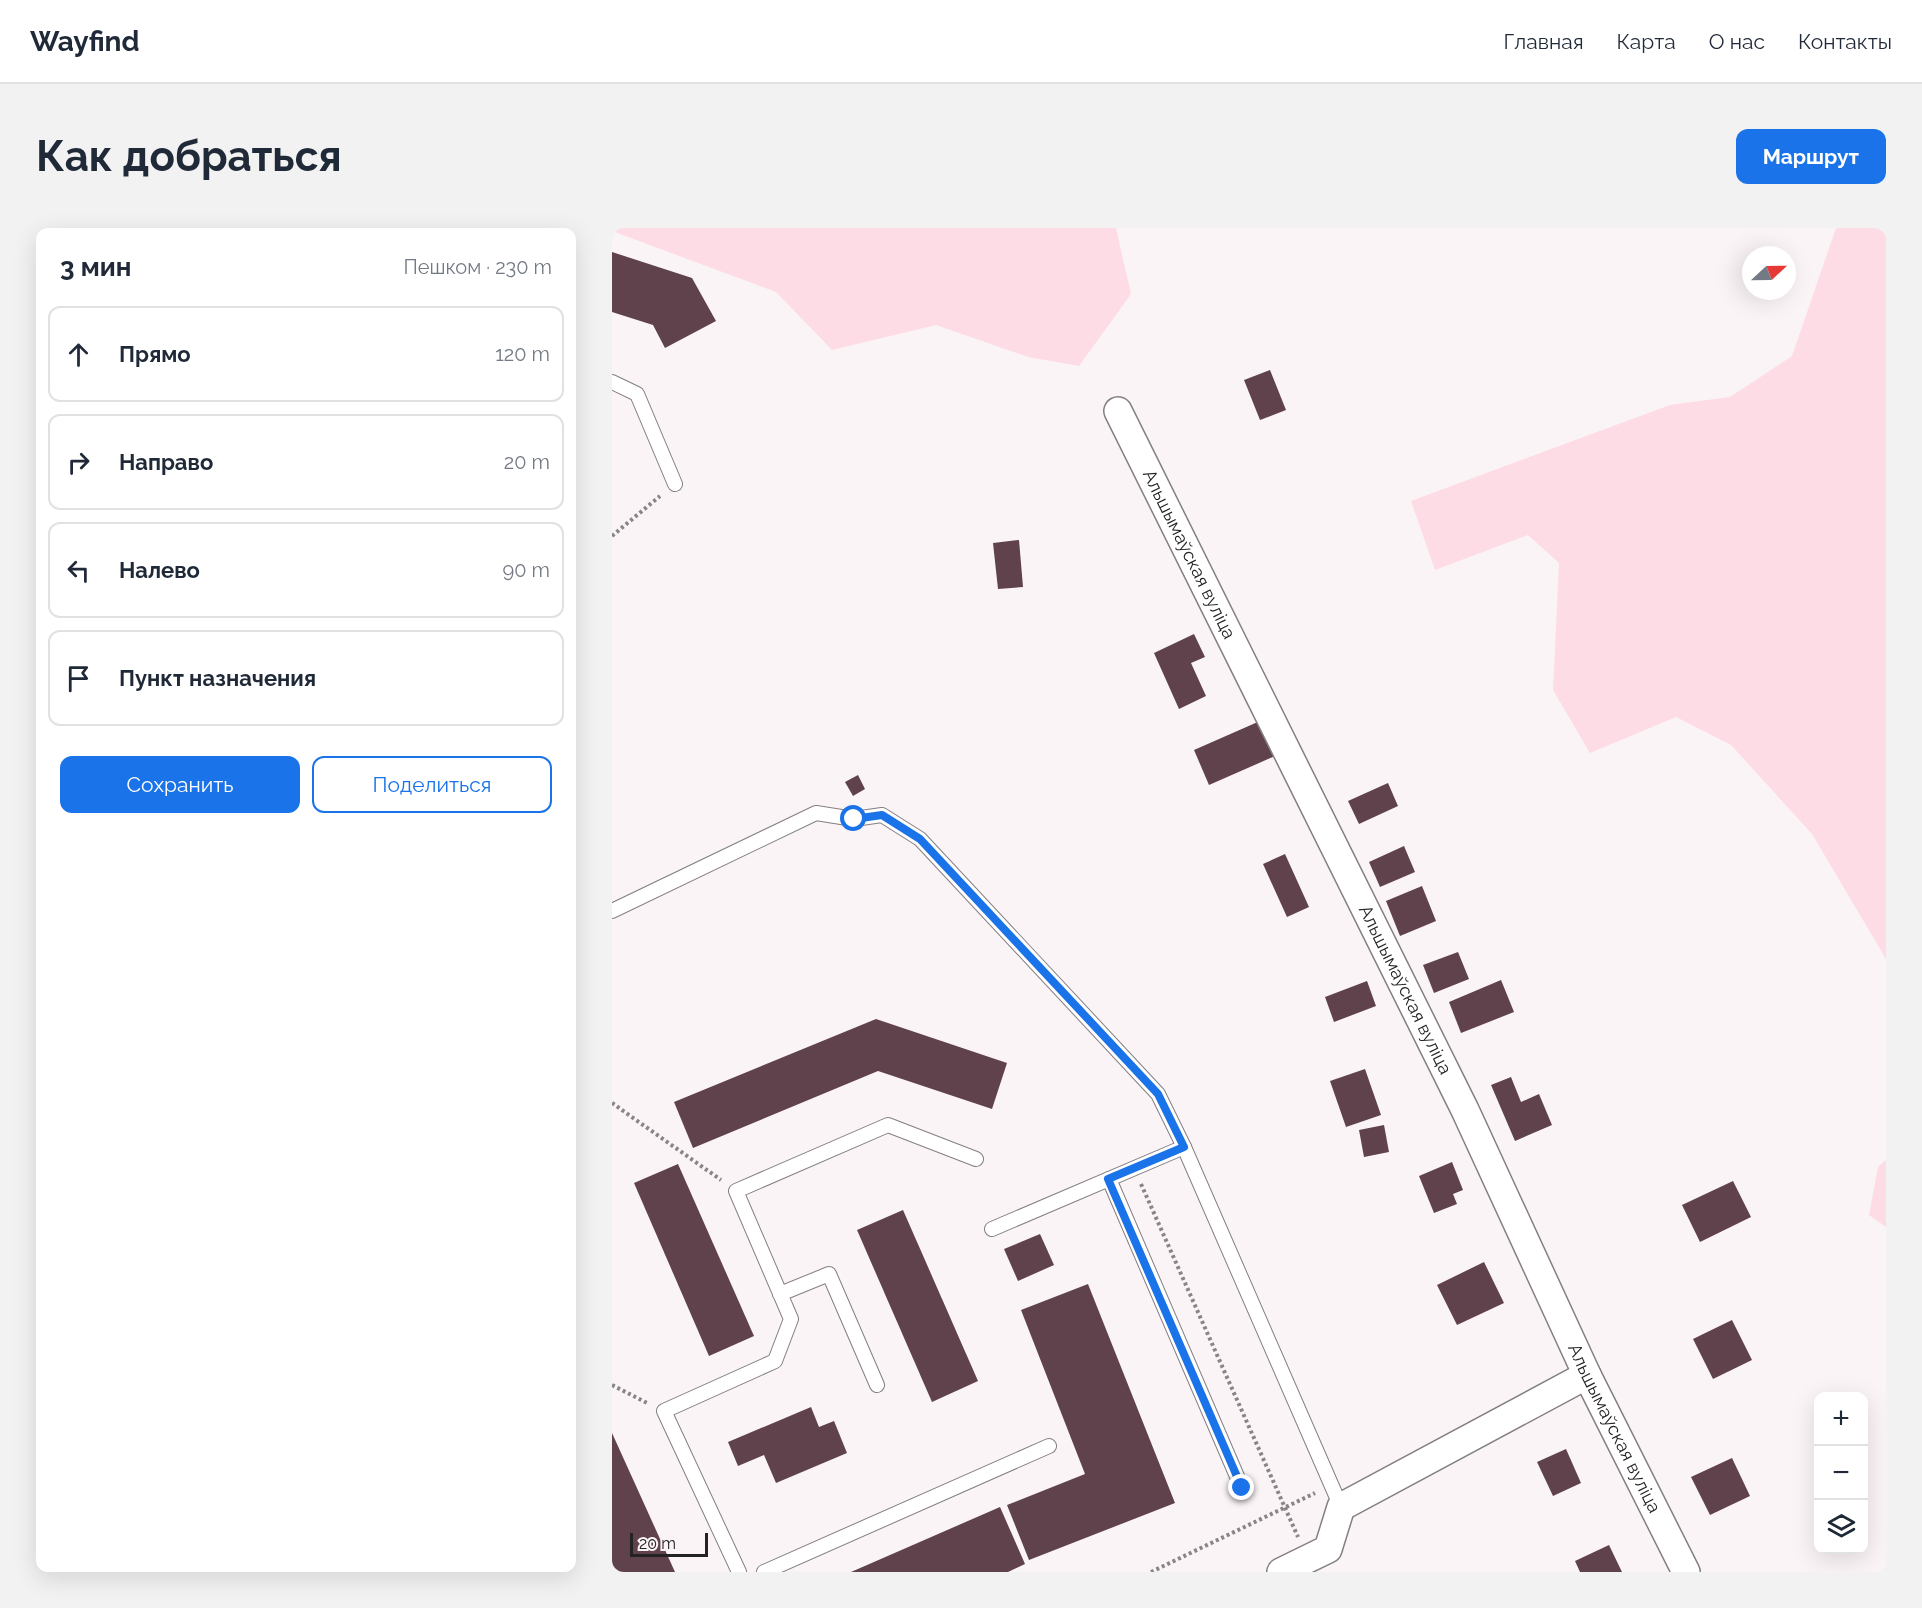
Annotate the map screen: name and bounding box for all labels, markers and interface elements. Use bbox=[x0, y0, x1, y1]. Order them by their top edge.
text: Wayfind bbox=[30, 25, 140, 58]
text: Главная bbox=[1504, 29, 1584, 54]
text: Карта bbox=[1617, 29, 1676, 54]
text: О нас bbox=[1709, 29, 1765, 54]
text: Контакты bbox=[1798, 29, 1892, 54]
button: Маршрут bbox=[1736, 129, 1886, 184]
text: Как добраться bbox=[36, 132, 342, 181]
north arrow bbox=[1742, 246, 1796, 300]
text: 3 мин bbox=[60, 252, 131, 282]
text: Пешком · 230 m bbox=[403, 255, 552, 279]
icon: ahead bbox=[62, 338, 95, 371]
text: Прямо bbox=[119, 341, 191, 367]
text: 120 m bbox=[495, 342, 550, 366]
icon: right bbox=[62, 446, 95, 479]
text: Направо bbox=[119, 449, 213, 475]
text: 20 m bbox=[504, 450, 550, 474]
street label: Альшымаўская вуліца bbox=[1139, 466, 1240, 642]
icon: left bbox=[62, 554, 95, 587]
text: Налево bbox=[119, 557, 200, 583]
text: 90 m bbox=[503, 558, 550, 582]
icon: arrive bbox=[62, 662, 95, 695]
text: Пункт назначения bbox=[119, 665, 316, 691]
button: Сохранить bbox=[60, 756, 300, 813]
button: Поделиться bbox=[312, 756, 552, 813]
route start bbox=[840, 805, 866, 831]
street label: Альшымаўская вуліца bbox=[1355, 901, 1456, 1077]
street label: Альшымаўская вуліца bbox=[1564, 1340, 1666, 1516]
map controls bbox=[1814, 1392, 1868, 1554]
button: + bbox=[1814, 1392, 1868, 1446]
button: − bbox=[1814, 1446, 1868, 1500]
route end bbox=[1228, 1474, 1254, 1500]
button: layers bbox=[1814, 1500, 1868, 1554]
scale bar bbox=[630, 1530, 708, 1558]
text: 20 m bbox=[639, 1534, 676, 1553]

